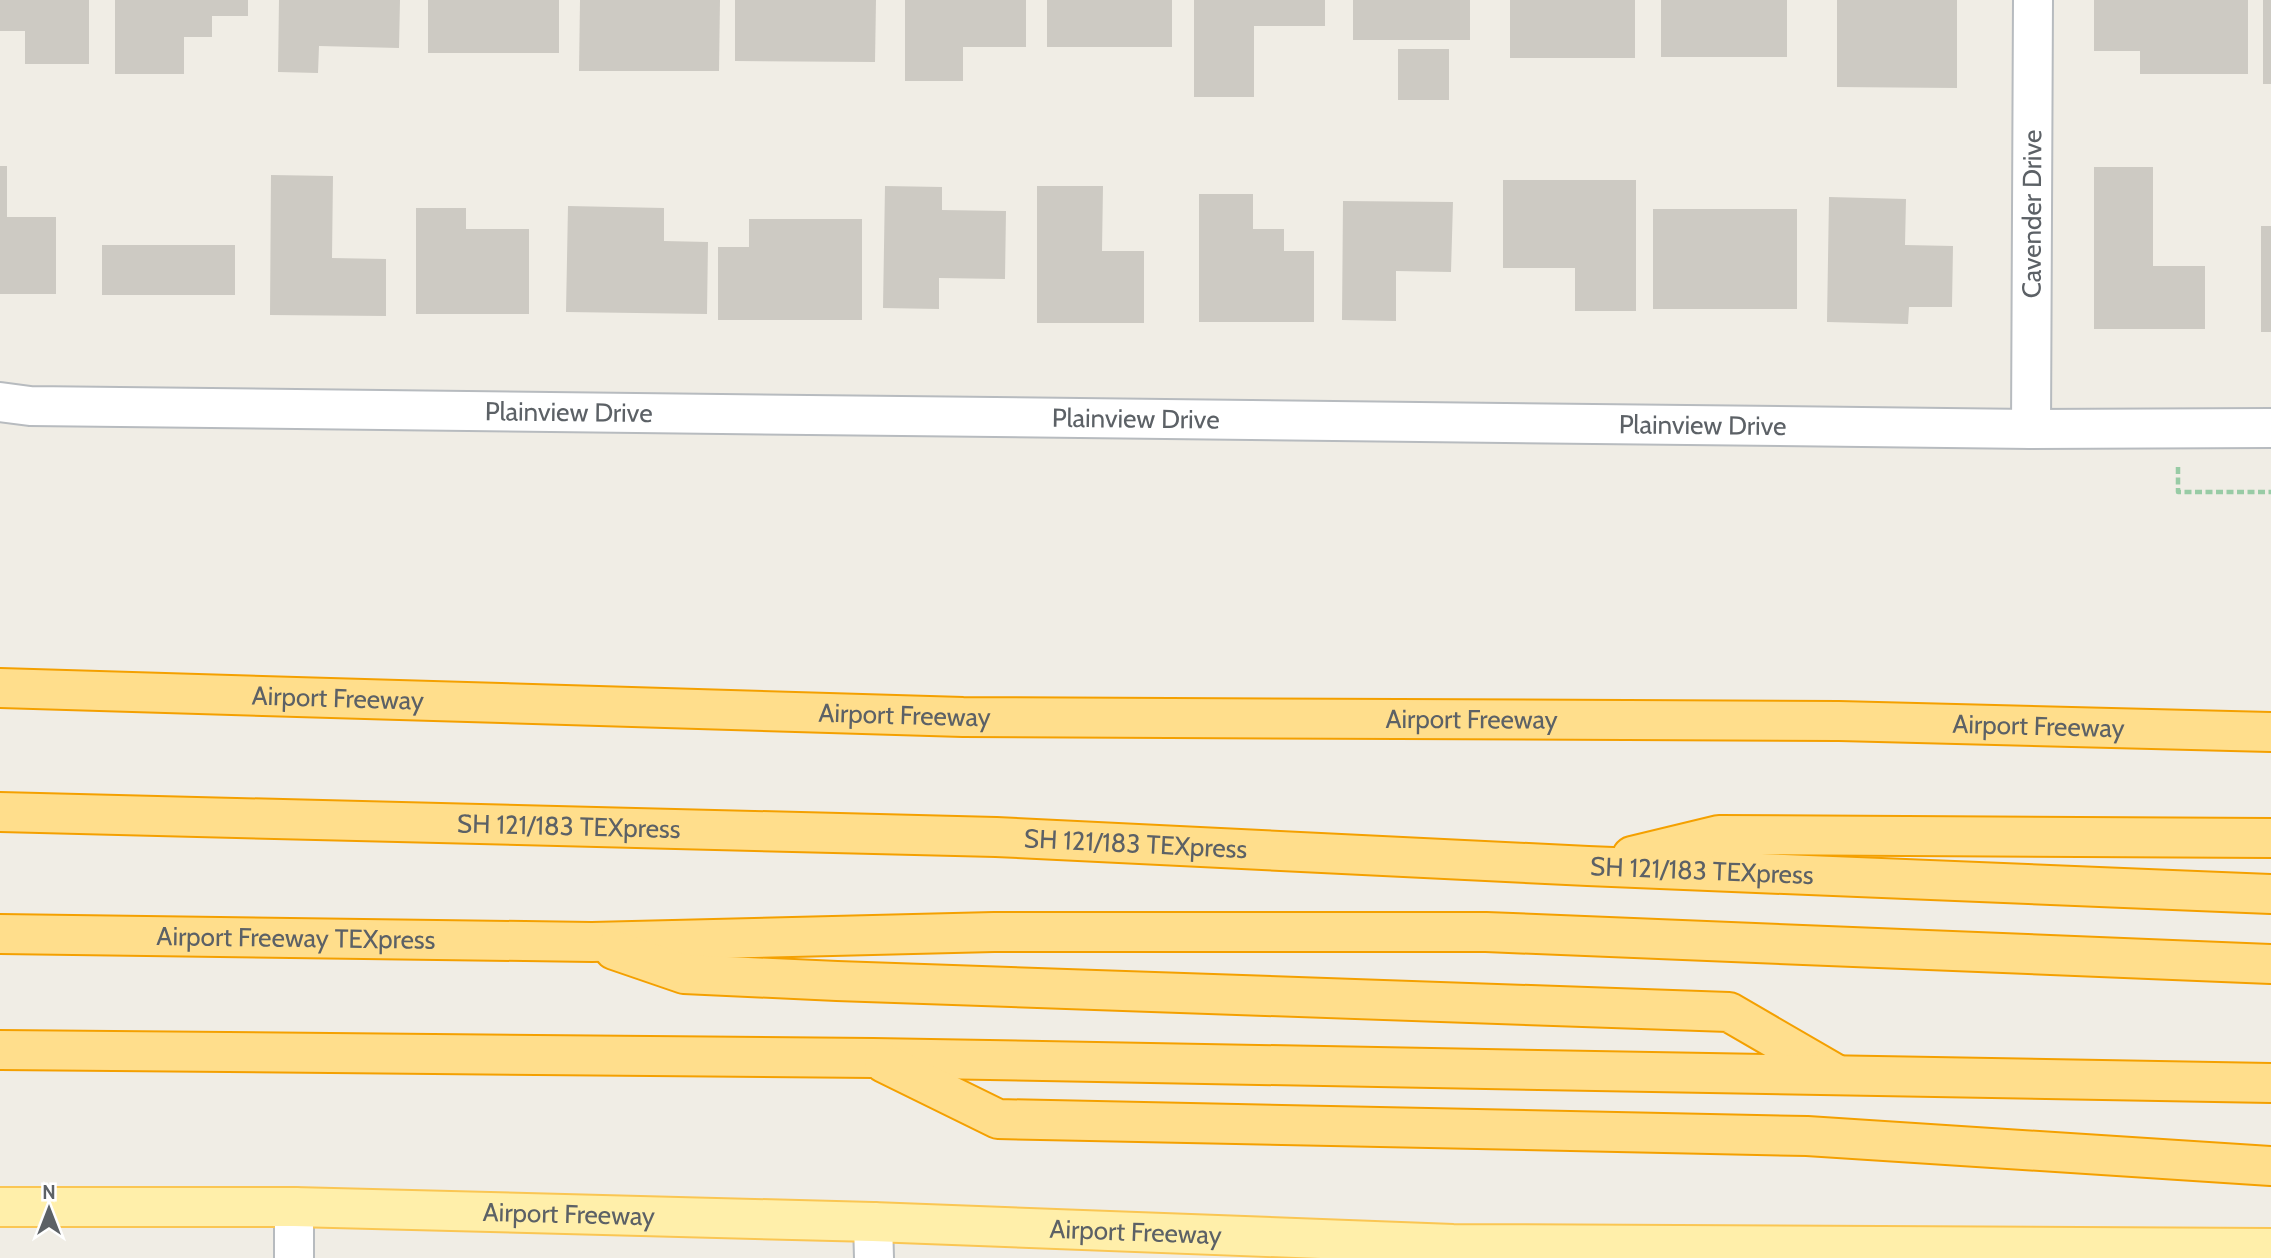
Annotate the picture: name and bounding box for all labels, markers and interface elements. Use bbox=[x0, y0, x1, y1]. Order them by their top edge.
street label: Cavender Drive bbox=[2016, 130, 2048, 298]
street label: Plainview Drive bbox=[485, 395, 653, 429]
street label: Plainview Drive bbox=[1052, 402, 1220, 436]
street label: Plainview Drive bbox=[1619, 408, 1787, 442]
street label: Airport Freeway bbox=[251, 680, 424, 717]
street label: Airport Freeway bbox=[818, 697, 991, 733]
street label: Airport Freeway bbox=[1385, 703, 1558, 736]
street label: Airport Freeway bbox=[1952, 708, 2125, 744]
street label: SH 121/183 TEXpress bbox=[457, 807, 681, 845]
street label: SH 121/183 TEXpress bbox=[1023, 822, 1248, 865]
street label: SH 121/183 TEXpress bbox=[1590, 850, 1814, 891]
street label: Airport Freeway TEXpress bbox=[156, 920, 436, 956]
north arrow bbox=[14, 1174, 84, 1244]
text: N bbox=[42, 1181, 56, 1204]
street label: Airport Freeway bbox=[482, 1196, 655, 1232]
street label: Airport Freeway bbox=[1049, 1213, 1222, 1251]

